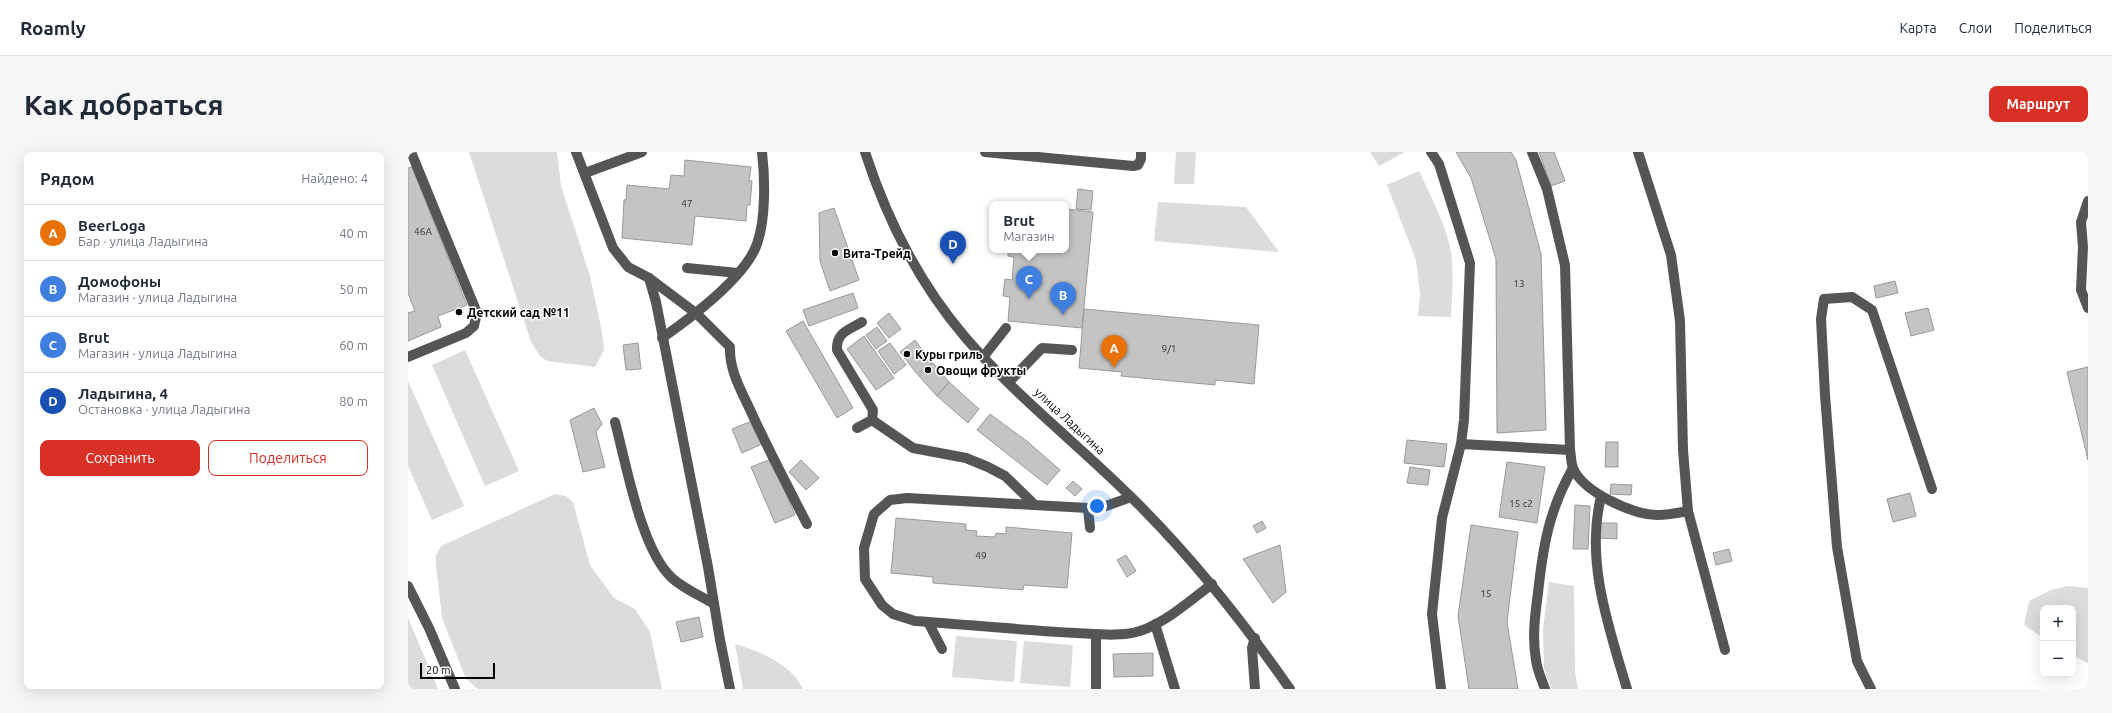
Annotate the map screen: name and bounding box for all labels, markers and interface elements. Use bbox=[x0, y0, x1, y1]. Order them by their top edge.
text: Roamly bbox=[20, 17, 86, 39]
text: Карта bbox=[1899, 20, 1937, 36]
text: Слои bbox=[1959, 20, 1992, 36]
text: Поделиться bbox=[2014, 20, 2092, 36]
button: Маршрут bbox=[1989, 86, 2088, 122]
text: Как добраться bbox=[24, 89, 223, 120]
text: Рядом bbox=[40, 169, 95, 188]
text: Найдено: 4 bbox=[301, 171, 368, 185]
house number: 47 bbox=[681, 198, 693, 209]
popup bbox=[989, 201, 1069, 253]
text: Brut bbox=[1003, 212, 1035, 229]
text: BeerLoga bbox=[78, 217, 146, 234]
text: A bbox=[48, 226, 58, 240]
text: 40 m bbox=[339, 226, 368, 240]
house number: 46А bbox=[414, 226, 432, 237]
text: Магазин bbox=[1003, 229, 1055, 243]
pin: D bbox=[940, 231, 966, 264]
text: Бар · улица Ладыгина bbox=[78, 234, 208, 248]
place label: Вита-Трейд bbox=[843, 247, 911, 260]
marker: Вита-Трейд bbox=[830, 248, 840, 258]
pin: C bbox=[1016, 266, 1042, 299]
text: Домофоны bbox=[78, 273, 161, 290]
house number: 13 bbox=[1513, 278, 1525, 289]
text: B bbox=[49, 282, 57, 296]
text: 50 m bbox=[339, 282, 368, 296]
pin: B bbox=[1050, 282, 1076, 315]
text: Магазин · улица Ладыгина bbox=[78, 290, 237, 304]
place label: Детский сад №11 bbox=[467, 306, 570, 319]
marker: Детский сад №11 bbox=[454, 307, 464, 317]
text: Brut bbox=[78, 329, 109, 346]
pin: A bbox=[1101, 335, 1127, 368]
text: C bbox=[49, 338, 57, 352]
text: 60 m bbox=[339, 338, 368, 352]
house number: 9/1 bbox=[1162, 343, 1176, 354]
text: Магазин · улица Ладыгина bbox=[78, 346, 237, 360]
place label: Куры гриль bbox=[915, 348, 983, 361]
marker: Куры гриль bbox=[902, 349, 912, 359]
place label: Овощи фрукты bbox=[936, 364, 1026, 377]
marker: Овощи фрукты bbox=[923, 365, 933, 375]
text: Ладыгина, 4 bbox=[78, 385, 168, 402]
street label: улица Ладыгина bbox=[1032, 385, 1108, 457]
text: D bbox=[48, 394, 58, 408]
text: 80 m bbox=[339, 394, 368, 408]
text: Остановка · улица Ладыгина bbox=[78, 402, 250, 416]
button: Сохранить bbox=[40, 440, 200, 476]
button: Поделиться bbox=[208, 440, 368, 476]
your location bbox=[1087, 496, 1107, 516]
house number: 15 с2 bbox=[1509, 498, 1533, 509]
house number: 49 bbox=[975, 550, 987, 561]
house number: 15 bbox=[1480, 588, 1492, 599]
map controls bbox=[2040, 605, 2076, 677]
button: + bbox=[2040, 605, 2076, 641]
button: − bbox=[2040, 641, 2076, 677]
scale bar bbox=[420, 661, 495, 680]
text: 20 m bbox=[426, 664, 450, 676]

